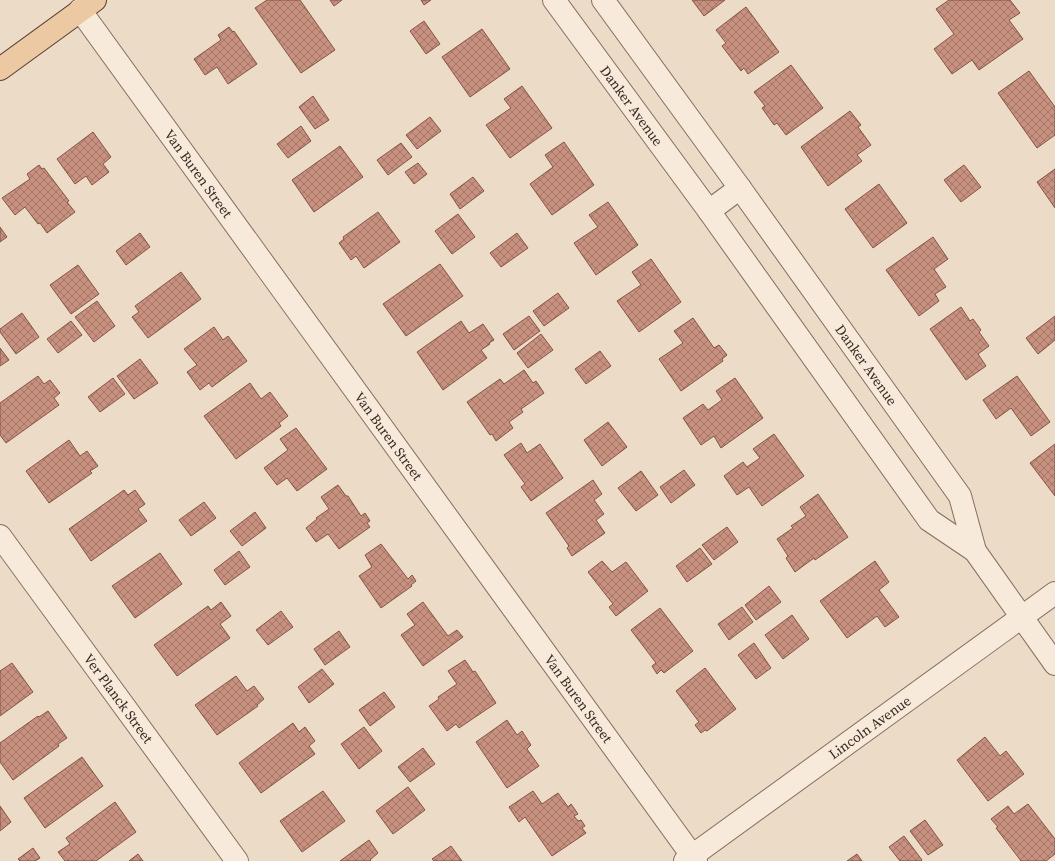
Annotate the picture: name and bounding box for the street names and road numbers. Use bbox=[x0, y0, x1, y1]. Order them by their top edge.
street label: Danker Avenue bbox=[595, 61, 668, 150]
street label: Van Buren Street bbox=[160, 125, 238, 222]
street label: Danker Avenue bbox=[831, 320, 902, 409]
street label: Van Buren Street bbox=[350, 388, 427, 485]
street label: Ver Planck Street bbox=[79, 649, 158, 748]
street label: Van Buren Street bbox=[540, 650, 617, 747]
street label: Lincoln Avenue bbox=[824, 691, 915, 764]

